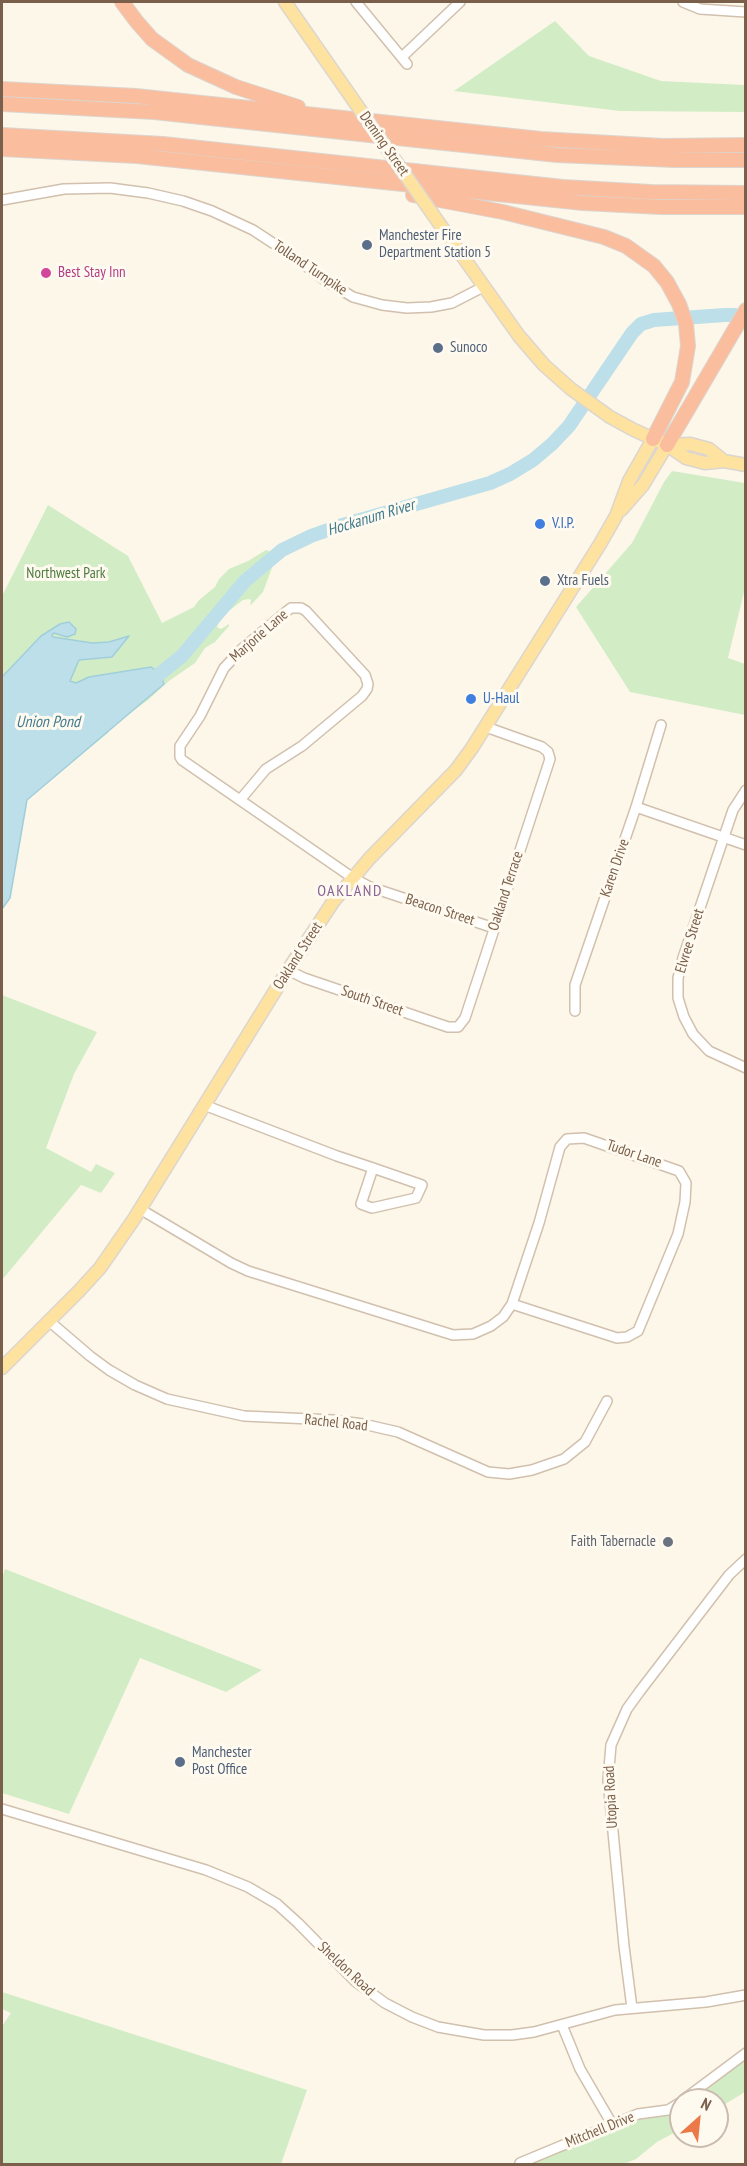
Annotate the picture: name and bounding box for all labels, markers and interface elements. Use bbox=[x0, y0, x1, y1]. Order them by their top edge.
street label: Deming Street bbox=[355, 108, 413, 180]
place label: Manchester Fire Department Station 5 bbox=[379, 227, 491, 262]
street label: Tolland Turnpike bbox=[270, 237, 350, 299]
marker: Manchester Fire Department Station 5 bbox=[360, 238, 374, 252]
place label: Best Stay Inn bbox=[58, 264, 126, 282]
marker: Best Stay Inn bbox=[39, 266, 53, 280]
place label: Sunoco bbox=[450, 339, 488, 357]
marker: Sunoco bbox=[431, 341, 445, 355]
water label: Hockanum River bbox=[325, 496, 417, 540]
place label: V.I.P. bbox=[552, 515, 574, 533]
marker: V.I.P. bbox=[533, 517, 547, 531]
park label: Northwest Park bbox=[26, 565, 106, 583]
place label: Xtra Fuels bbox=[557, 572, 609, 590]
marker: Xtra Fuels bbox=[538, 574, 552, 588]
street label: Marjorie Lane bbox=[226, 606, 292, 666]
place label: U-Haul bbox=[483, 690, 519, 708]
marker: U-Haul bbox=[464, 692, 478, 706]
water label: Union Pond bbox=[16, 712, 80, 732]
street label: Karen Drive bbox=[597, 837, 633, 899]
street label: Oakland Terrace bbox=[485, 849, 527, 933]
district label: OAKLAND bbox=[317, 881, 383, 901]
street label: Beacon Street bbox=[403, 890, 477, 930]
street label: Elvree Street bbox=[672, 907, 708, 975]
street label: Oakland Street bbox=[270, 919, 326, 993]
street label: South Street bbox=[339, 982, 405, 1020]
street label: Tudor Lane bbox=[604, 1136, 664, 1172]
street label: Rachel Road bbox=[303, 1411, 369, 1435]
place label: Faith Tabernacle bbox=[571, 1533, 656, 1551]
marker: Faith Tabernacle bbox=[661, 1535, 675, 1549]
place label: Manchester Post Office bbox=[192, 1744, 252, 1779]
marker: Manchester Post Office bbox=[173, 1755, 187, 1769]
street label: Utopia Road bbox=[600, 1765, 622, 1829]
street label: Sheldon Road bbox=[314, 1938, 378, 2000]
north arrow bbox=[669, 2088, 729, 2148]
text: N bbox=[698, 2093, 715, 2115]
street label: Mitchell Drive bbox=[563, 2108, 637, 2152]

